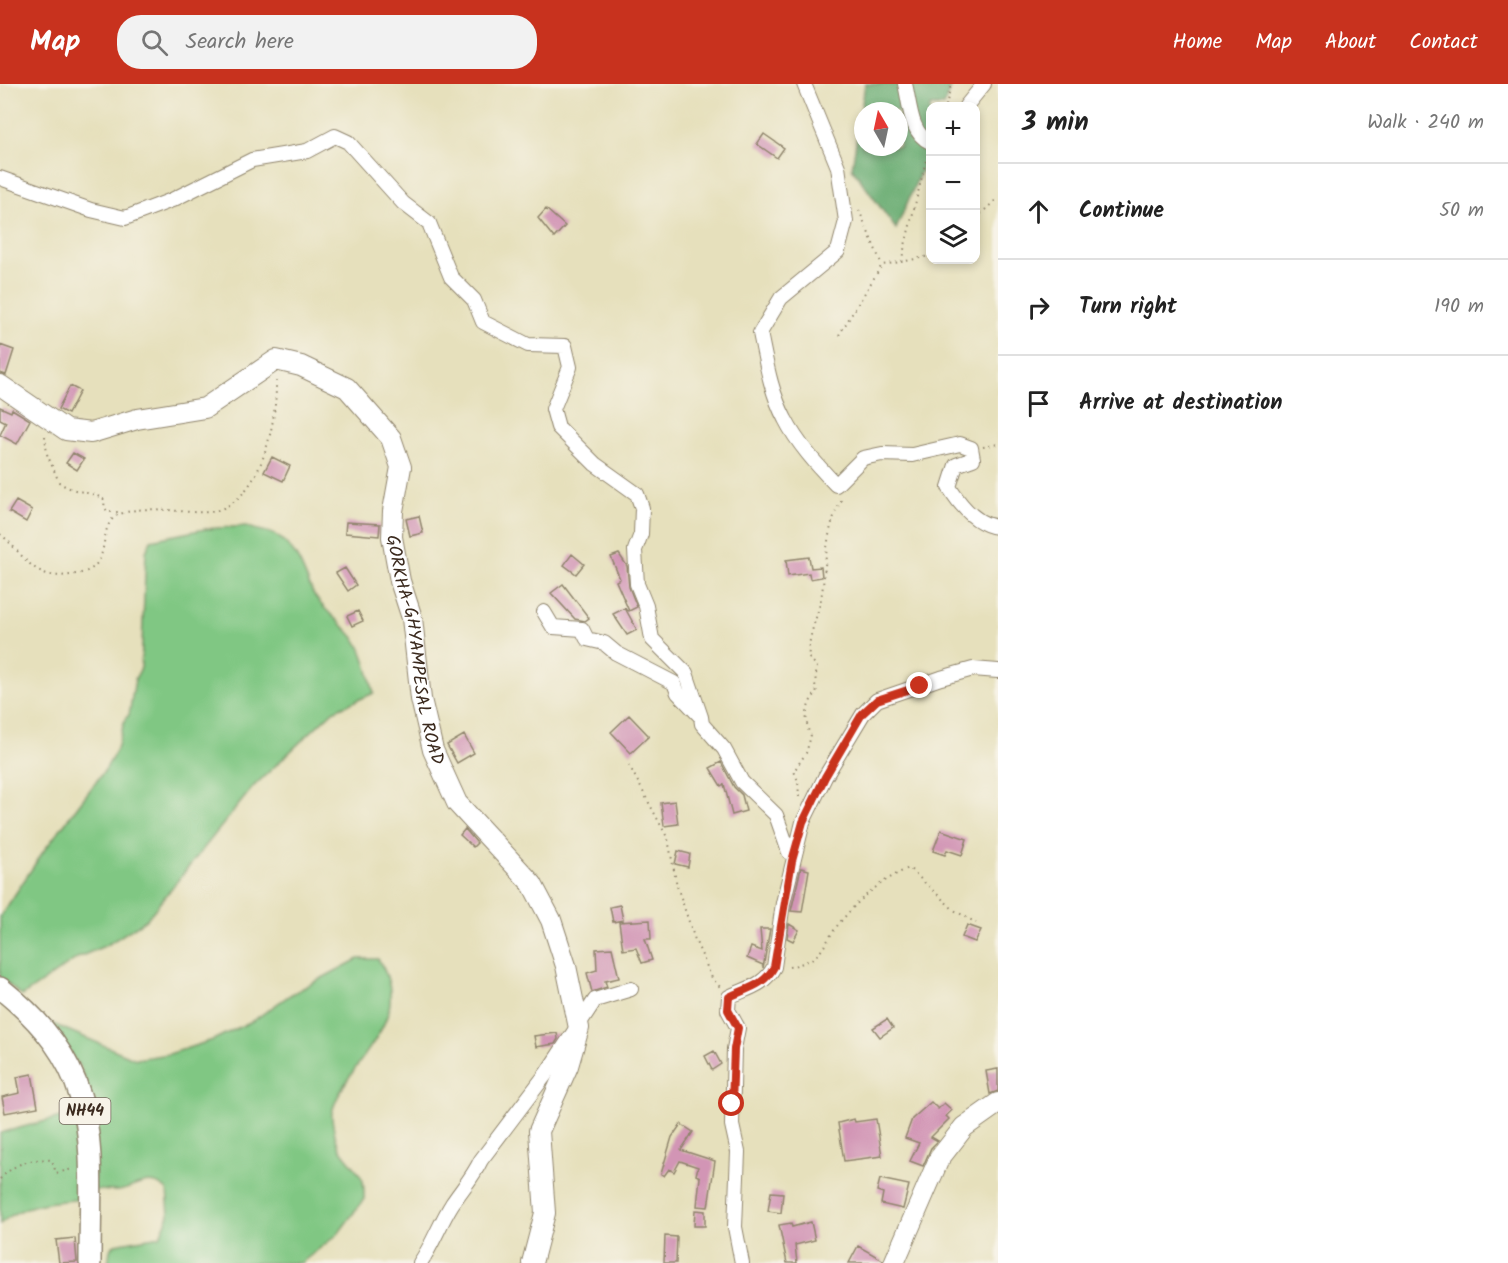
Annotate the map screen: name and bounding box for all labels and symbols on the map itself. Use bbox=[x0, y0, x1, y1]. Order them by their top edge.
north arrow bbox=[854, 102, 908, 156]
street label: GORKHA-GHYAMPESAL ROAD bbox=[377, 532, 453, 771]
route end bbox=[906, 672, 932, 698]
route start bbox=[718, 1090, 744, 1116]
road number: NH44 bbox=[60, 1098, 110, 1124]

